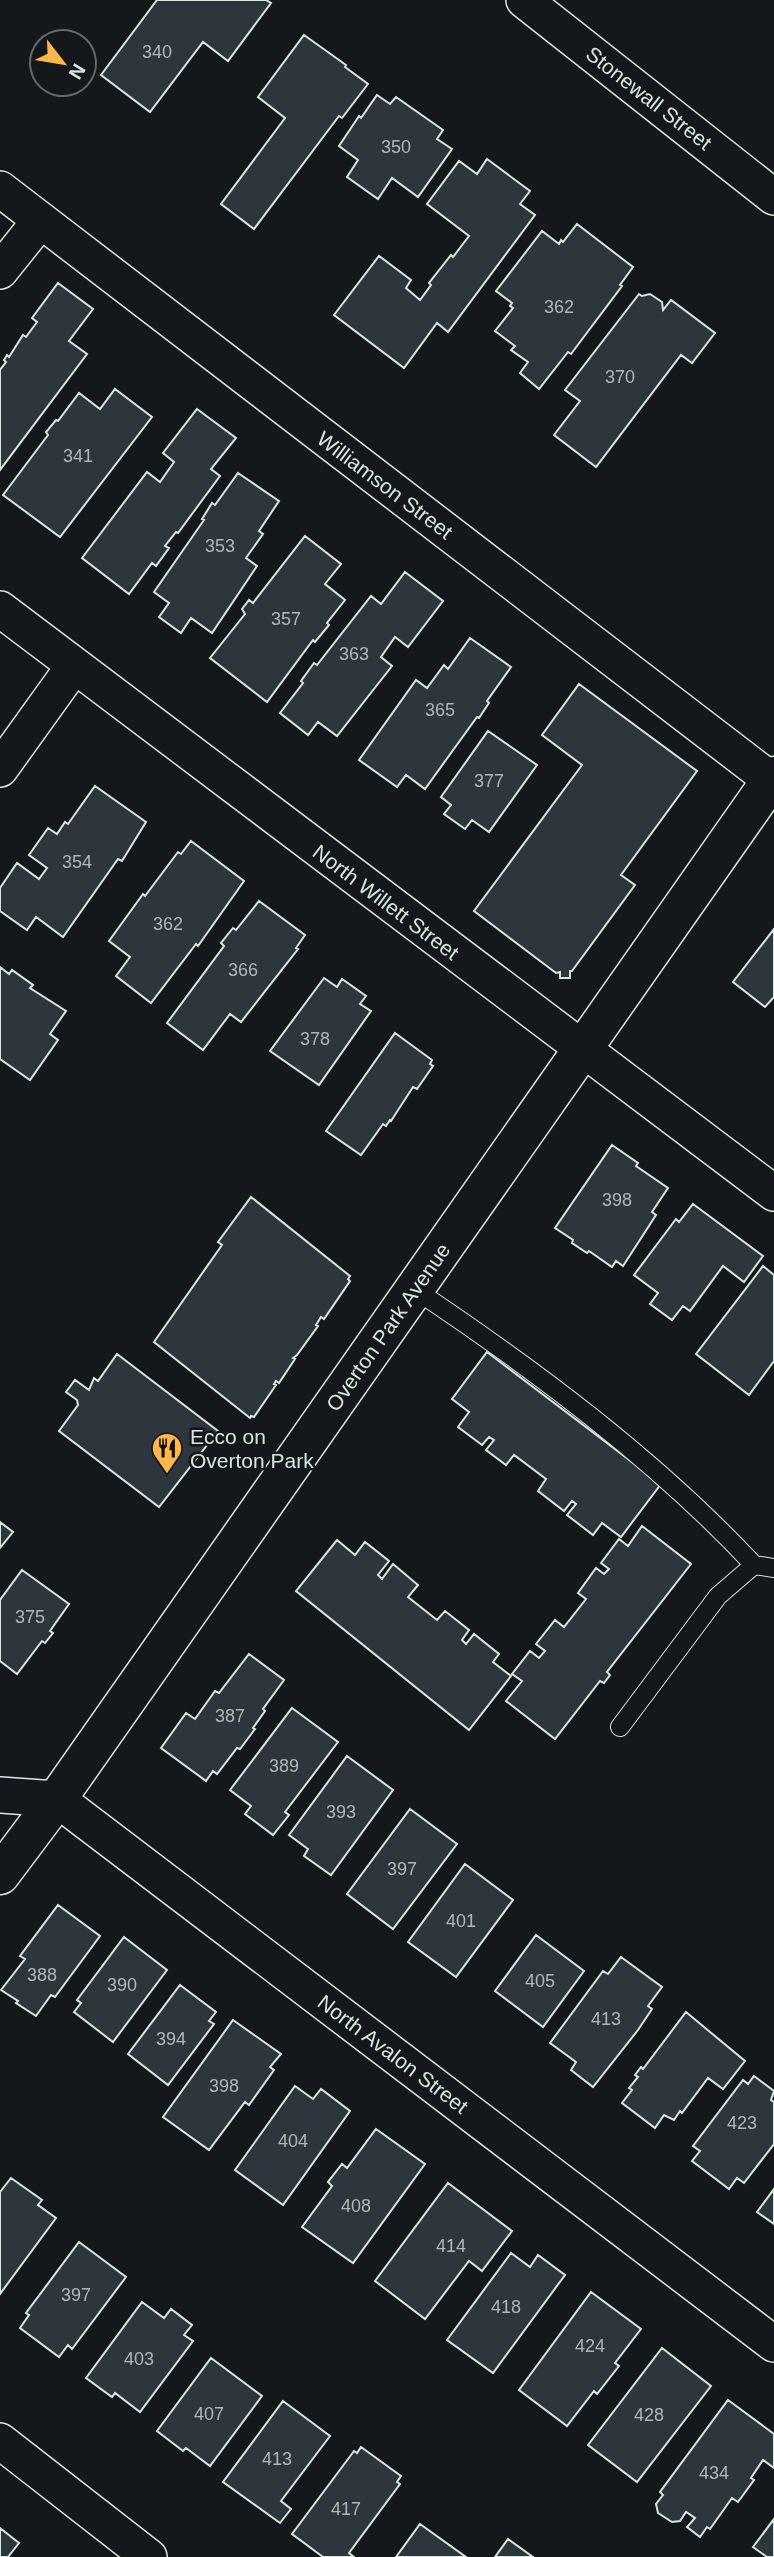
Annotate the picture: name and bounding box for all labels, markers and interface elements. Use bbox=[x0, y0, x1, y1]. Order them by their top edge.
north arrow bbox=[28, 28, 98, 98]
house number: 340 bbox=[142, 42, 172, 62]
street label: Stonewall Street bbox=[582, 42, 716, 154]
text: N bbox=[65, 60, 90, 83]
house number: 350 bbox=[381, 137, 411, 157]
house number: 362 bbox=[544, 297, 574, 317]
house number: 370 bbox=[605, 367, 635, 387]
street label: Williamson Street bbox=[313, 427, 457, 543]
house number: 341 bbox=[63, 446, 93, 466]
house number: 353 bbox=[205, 536, 235, 556]
house number: 357 bbox=[271, 609, 301, 629]
house number: 363 bbox=[339, 644, 369, 664]
house number: 365 bbox=[425, 700, 455, 720]
house number: 377 bbox=[474, 771, 504, 791]
street label: North Willett Street bbox=[309, 840, 463, 964]
house number: 354 bbox=[62, 852, 92, 872]
house number: 362 bbox=[153, 914, 183, 934]
house number: 366 bbox=[228, 960, 258, 980]
house number: 378 bbox=[300, 1029, 330, 1049]
house number: 398 bbox=[602, 1190, 632, 1210]
street label: Overton Park Avenue bbox=[321, 1239, 455, 1415]
place label: Ecco on Overton Park bbox=[190, 1425, 314, 1472]
restaurant icon: Ecco on Overton Park bbox=[150, 1431, 184, 1475]
house number: 375 bbox=[15, 1607, 45, 1627]
house number: 387 bbox=[215, 1706, 245, 1726]
house number: 389 bbox=[269, 1756, 299, 1776]
house number: 393 bbox=[326, 1802, 356, 1822]
house number: 397 bbox=[387, 1859, 417, 1879]
house number: 401 bbox=[446, 1911, 476, 1931]
house number: 388 bbox=[27, 1965, 57, 1985]
house number: 405 bbox=[525, 1971, 555, 1991]
house number: 390 bbox=[107, 1975, 137, 1995]
street label: North Avalon Street bbox=[314, 1990, 473, 2118]
house number: 413 bbox=[591, 2009, 621, 2029]
house number: 394 bbox=[156, 2029, 186, 2049]
house number: 398 bbox=[209, 2076, 239, 2096]
house number: 423 bbox=[727, 2113, 757, 2133]
house number: 404 bbox=[278, 2131, 308, 2151]
house number: 408 bbox=[341, 2196, 371, 2216]
house number: 414 bbox=[436, 2236, 466, 2256]
house number: 397 bbox=[61, 2285, 91, 2305]
house number: 418 bbox=[491, 2297, 521, 2317]
house number: 424 bbox=[575, 2336, 605, 2356]
house number: 403 bbox=[124, 2349, 154, 2369]
house number: 407 bbox=[194, 2404, 224, 2424]
house number: 428 bbox=[634, 2405, 664, 2425]
house number: 413 bbox=[262, 2449, 292, 2469]
house number: 434 bbox=[699, 2463, 729, 2483]
house number: 417 bbox=[331, 2499, 361, 2519]

